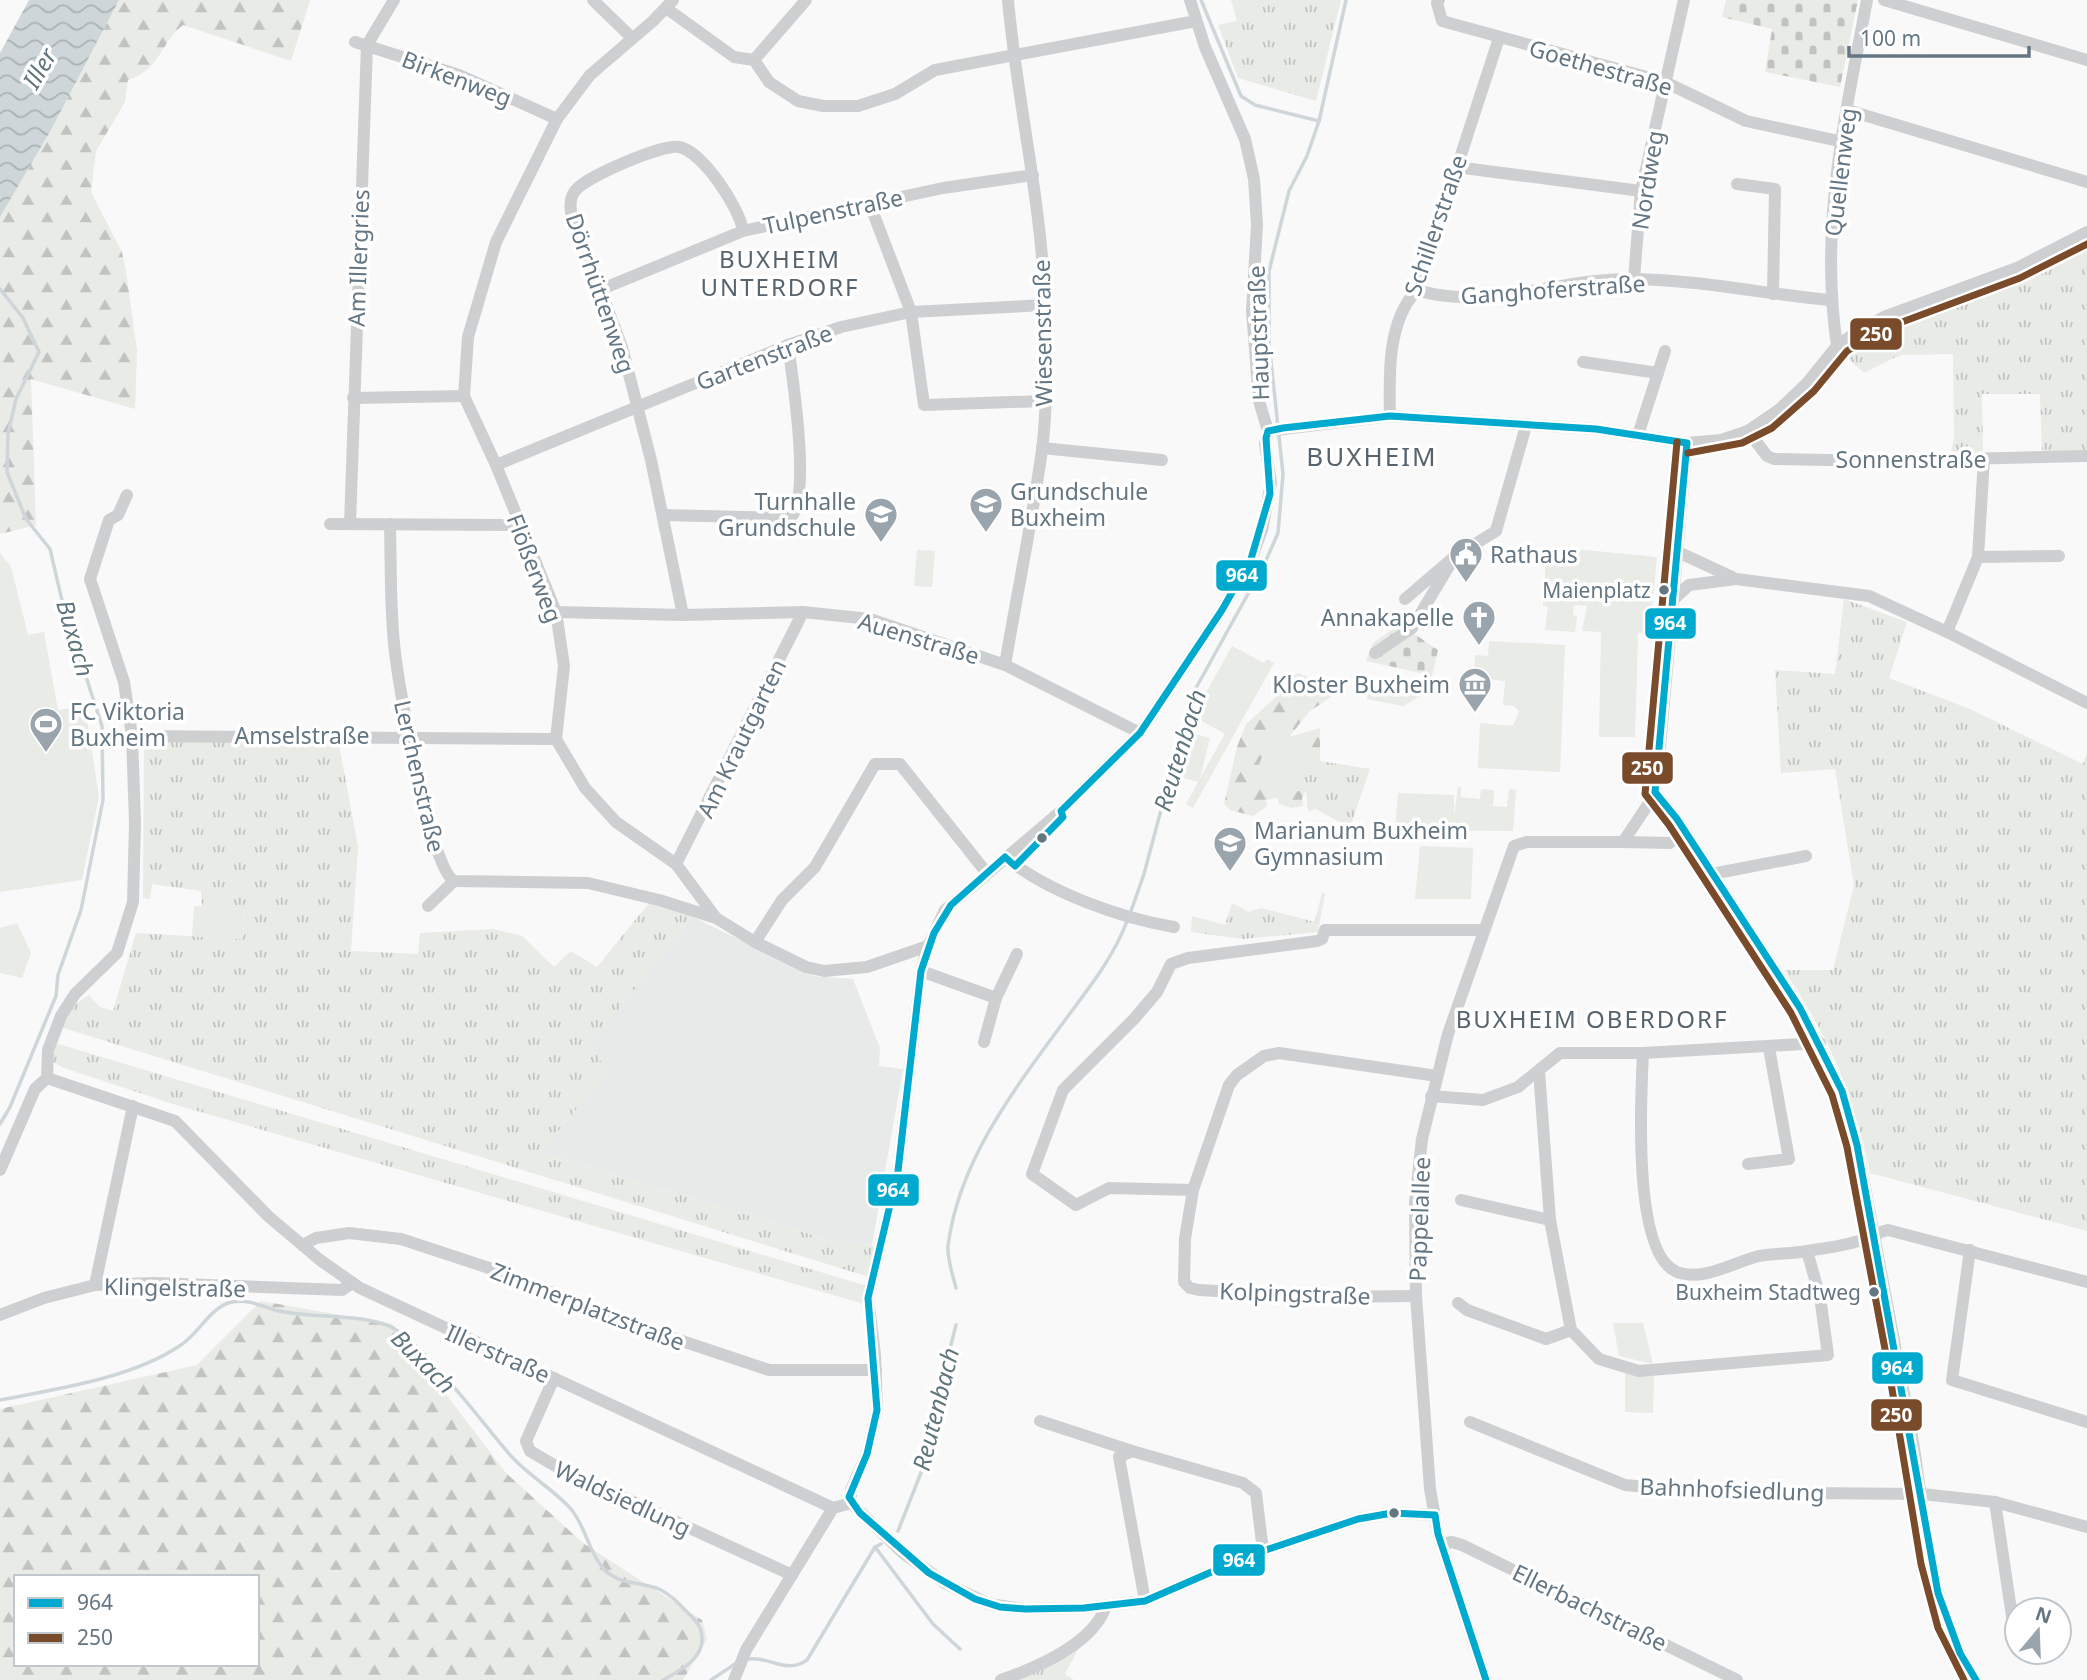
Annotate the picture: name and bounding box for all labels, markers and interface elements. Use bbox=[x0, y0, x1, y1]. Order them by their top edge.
scale bar bbox=[1849, 14, 2029, 58]
text: 100 m bbox=[1860, 24, 1921, 52]
street label: Goethestraße bbox=[1526, 31, 1676, 103]
water label: Iller bbox=[14, 40, 64, 95]
street label: Birkenweg bbox=[398, 42, 516, 114]
street label: Quellenweg bbox=[1816, 106, 1864, 238]
street label: Nordweg bbox=[1623, 128, 1671, 232]
street label: Schillerstraße bbox=[1396, 150, 1474, 300]
street label: Tulpenstraße bbox=[760, 181, 906, 241]
street label: Am Illergries bbox=[340, 189, 376, 327]
street label: Dörrhüttenweg bbox=[559, 209, 643, 377]
district label: BUXHEIM UNTERDORF bbox=[700, 242, 860, 303]
street label: Wiesenstraße bbox=[1025, 259, 1059, 407]
street label: Hauptstraße bbox=[1240, 265, 1276, 401]
street label: Ganghoferstraße bbox=[1459, 267, 1647, 311]
street label: Gartenstraße bbox=[691, 316, 837, 398]
line badge: 250 bbox=[1849, 317, 1903, 351]
text: 250 bbox=[1860, 321, 1892, 347]
district label: BUXHEIM bbox=[1306, 438, 1438, 474]
street label: Sonnenstraße bbox=[1836, 443, 1986, 475]
place label: Grundschule Buxheim bbox=[1010, 475, 1148, 533]
place label: Turnhalle Grundschule bbox=[718, 485, 856, 543]
school or university icon: Grundschule Buxheim bbox=[967, 485, 1005, 534]
school or university icon: Turnhalle Grundschule bbox=[862, 495, 900, 544]
street label: Flößerweg bbox=[500, 509, 570, 627]
public building icon: Rathaus bbox=[1447, 535, 1485, 584]
place label: Rathaus bbox=[1490, 538, 1578, 570]
line badge: 964 bbox=[1215, 559, 1268, 592]
text: 964 bbox=[1226, 562, 1258, 588]
place label: Maienplatz bbox=[1542, 576, 1651, 604]
marker: Maienplatz bbox=[1657, 583, 1671, 597]
water label: Buxach bbox=[49, 596, 103, 680]
church icon: Annakapelle bbox=[1460, 598, 1498, 647]
place label: Annakapelle bbox=[1321, 601, 1454, 633]
street label: Auenstraße bbox=[855, 604, 983, 672]
line badge: 964 bbox=[1644, 607, 1697, 640]
text: 964 bbox=[1654, 610, 1686, 636]
street label: Am Krautgarten bbox=[689, 653, 793, 823]
museum icon: Kloster Buxheim bbox=[1456, 665, 1494, 714]
place label: Kloster Buxheim bbox=[1272, 668, 1450, 700]
water label: Reutenbach bbox=[1145, 685, 1213, 815]
place label: FC Viktoria Buxheim bbox=[70, 695, 185, 753]
street label: Lerchenstraße bbox=[387, 697, 453, 855]
sports icon: FC Viktoria Buxheim bbox=[27, 705, 65, 754]
street label: Amselstraße bbox=[235, 719, 369, 751]
line badge: 250 bbox=[1621, 751, 1674, 785]
text: 250 bbox=[1631, 755, 1663, 781]
place label: Marianum Buxheim Gymnasium bbox=[1254, 814, 1468, 872]
school or university icon: Marianum Buxheim Gymnasium bbox=[1211, 824, 1249, 873]
unlabelled marker bbox=[1035, 831, 1049, 845]
district label: BUXHEIM OBERDORF bbox=[1456, 1002, 1728, 1035]
street label: Pappelallee bbox=[1401, 1156, 1437, 1282]
line badge: 964 bbox=[867, 1173, 920, 1207]
text: 964 bbox=[877, 1177, 909, 1203]
street label: Zimmerplatzstraße bbox=[486, 1254, 690, 1358]
street label: Klingelstraße bbox=[104, 1270, 246, 1304]
street label: Kolpingstraße bbox=[1219, 1274, 1371, 1312]
place label: Buxheim Stadtweg bbox=[1675, 1278, 1861, 1306]
marker: Buxheim Stadtweg bbox=[1867, 1285, 1881, 1299]
street label: Illerstraße bbox=[441, 1316, 555, 1390]
water label: Buxach bbox=[385, 1322, 463, 1400]
water label: Reutenbach bbox=[904, 1344, 966, 1474]
line badge: 964 bbox=[1871, 1351, 1924, 1385]
text: 964 bbox=[1881, 1355, 1913, 1381]
line badge: 250 bbox=[1870, 1398, 1923, 1432]
text: 250 bbox=[1880, 1402, 1912, 1428]
street label: Waldsiedlung bbox=[550, 1453, 696, 1543]
street label: Bahnhofsiedlung bbox=[1639, 1470, 1825, 1508]
unlabelled marker bbox=[1387, 1506, 1401, 1520]
line badge: 964 bbox=[1212, 1543, 1266, 1577]
text: 964 bbox=[1223, 1547, 1255, 1573]
street label: Ellerbachstraße bbox=[1507, 1556, 1673, 1658]
legend bbox=[14, 1575, 259, 1666]
text: 964 bbox=[77, 1588, 113, 1616]
north arrow bbox=[2003, 1596, 2073, 1666]
text: N bbox=[2032, 1600, 2055, 1630]
text: 250 bbox=[77, 1623, 113, 1651]

